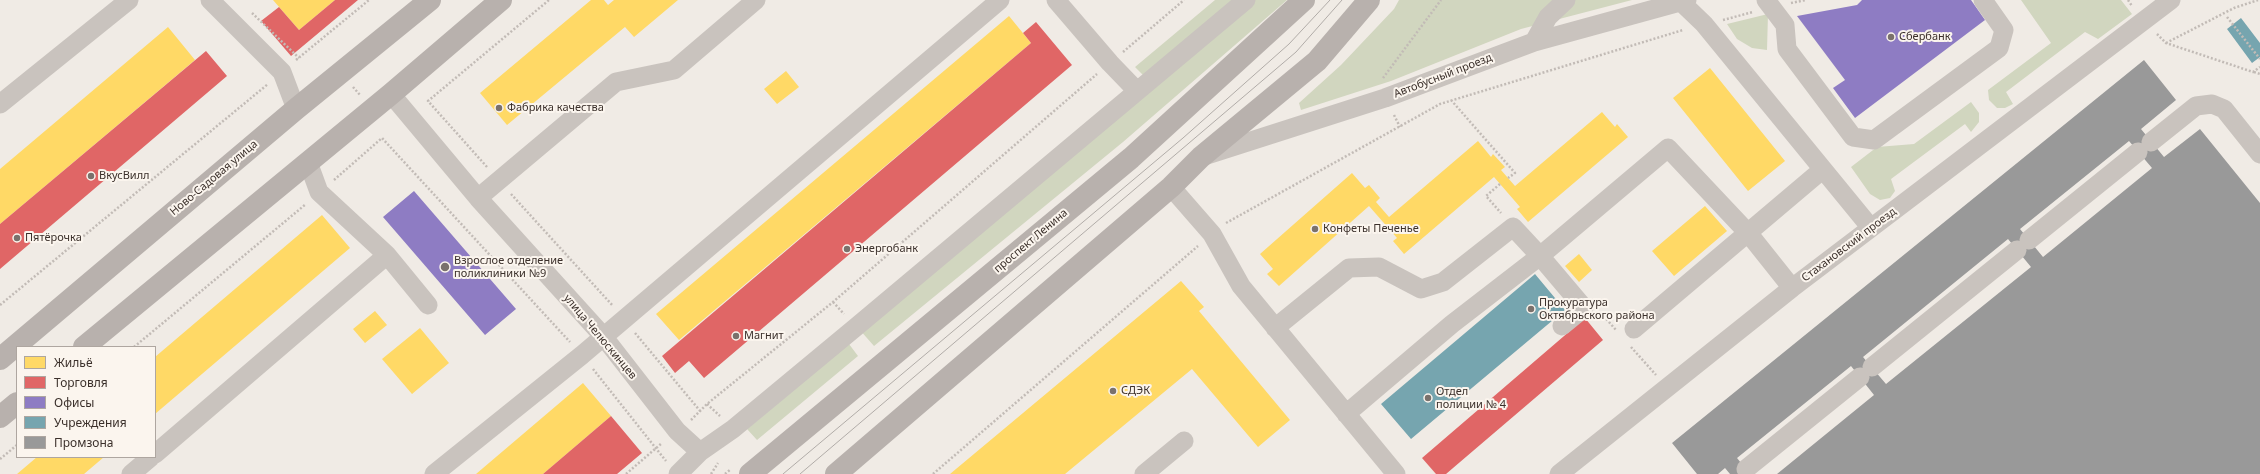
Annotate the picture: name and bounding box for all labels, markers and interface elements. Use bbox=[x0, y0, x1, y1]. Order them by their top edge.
place label: Сбербанк bbox=[1899, 30, 1951, 44]
marker: Сбербанк bbox=[1886, 32, 1896, 42]
street label: Автобусный проезд bbox=[1392, 51, 1494, 101]
place label: Фабрика качества bbox=[507, 101, 604, 115]
marker: Фабрика качества bbox=[494, 103, 504, 113]
street label: Ново-Садовая улица bbox=[168, 138, 260, 218]
place label: ВкусВилл bbox=[99, 169, 150, 183]
marker: ВкусВилл bbox=[86, 171, 96, 181]
street label: Стахановский проезд bbox=[1799, 205, 1899, 285]
street label: проспект Ленина bbox=[992, 206, 1070, 276]
place label: Конфеты Печенье bbox=[1323, 222, 1419, 236]
marker: Конфеты Печенье bbox=[1310, 224, 1320, 234]
place label: Пятёрочка bbox=[25, 231, 82, 245]
marker: Пятёрочка bbox=[12, 233, 22, 243]
place label: Энергобанк bbox=[855, 242, 918, 256]
marker: Энергобанк bbox=[842, 244, 852, 254]
place label: Взрослое отделение поликлиники №9 bbox=[454, 254, 563, 280]
marker: Взрослое отделение поликлиники №9 bbox=[439, 261, 451, 273]
street label: улица Челюскинцев bbox=[561, 292, 639, 382]
place label: Прокуратура Октябрьского района bbox=[1539, 296, 1655, 322]
marker: Прокуратура Октябрьского района bbox=[1526, 304, 1536, 314]
place label: Магнит bbox=[744, 329, 784, 343]
marker: Магнит bbox=[731, 331, 741, 341]
legend bbox=[16, 346, 156, 458]
text: Жильё bbox=[54, 354, 93, 371]
text: Торговля bbox=[54, 374, 108, 391]
place label: СДЭК bbox=[1121, 384, 1150, 398]
place label: Отдел полиции № 4 bbox=[1436, 385, 1506, 411]
marker: СДЭК bbox=[1108, 386, 1118, 396]
marker: Отдел полиции № 4 bbox=[1423, 393, 1433, 403]
text: Офисы bbox=[54, 394, 94, 411]
text: Учреждения bbox=[54, 414, 127, 431]
text: Промзона bbox=[54, 434, 113, 451]

